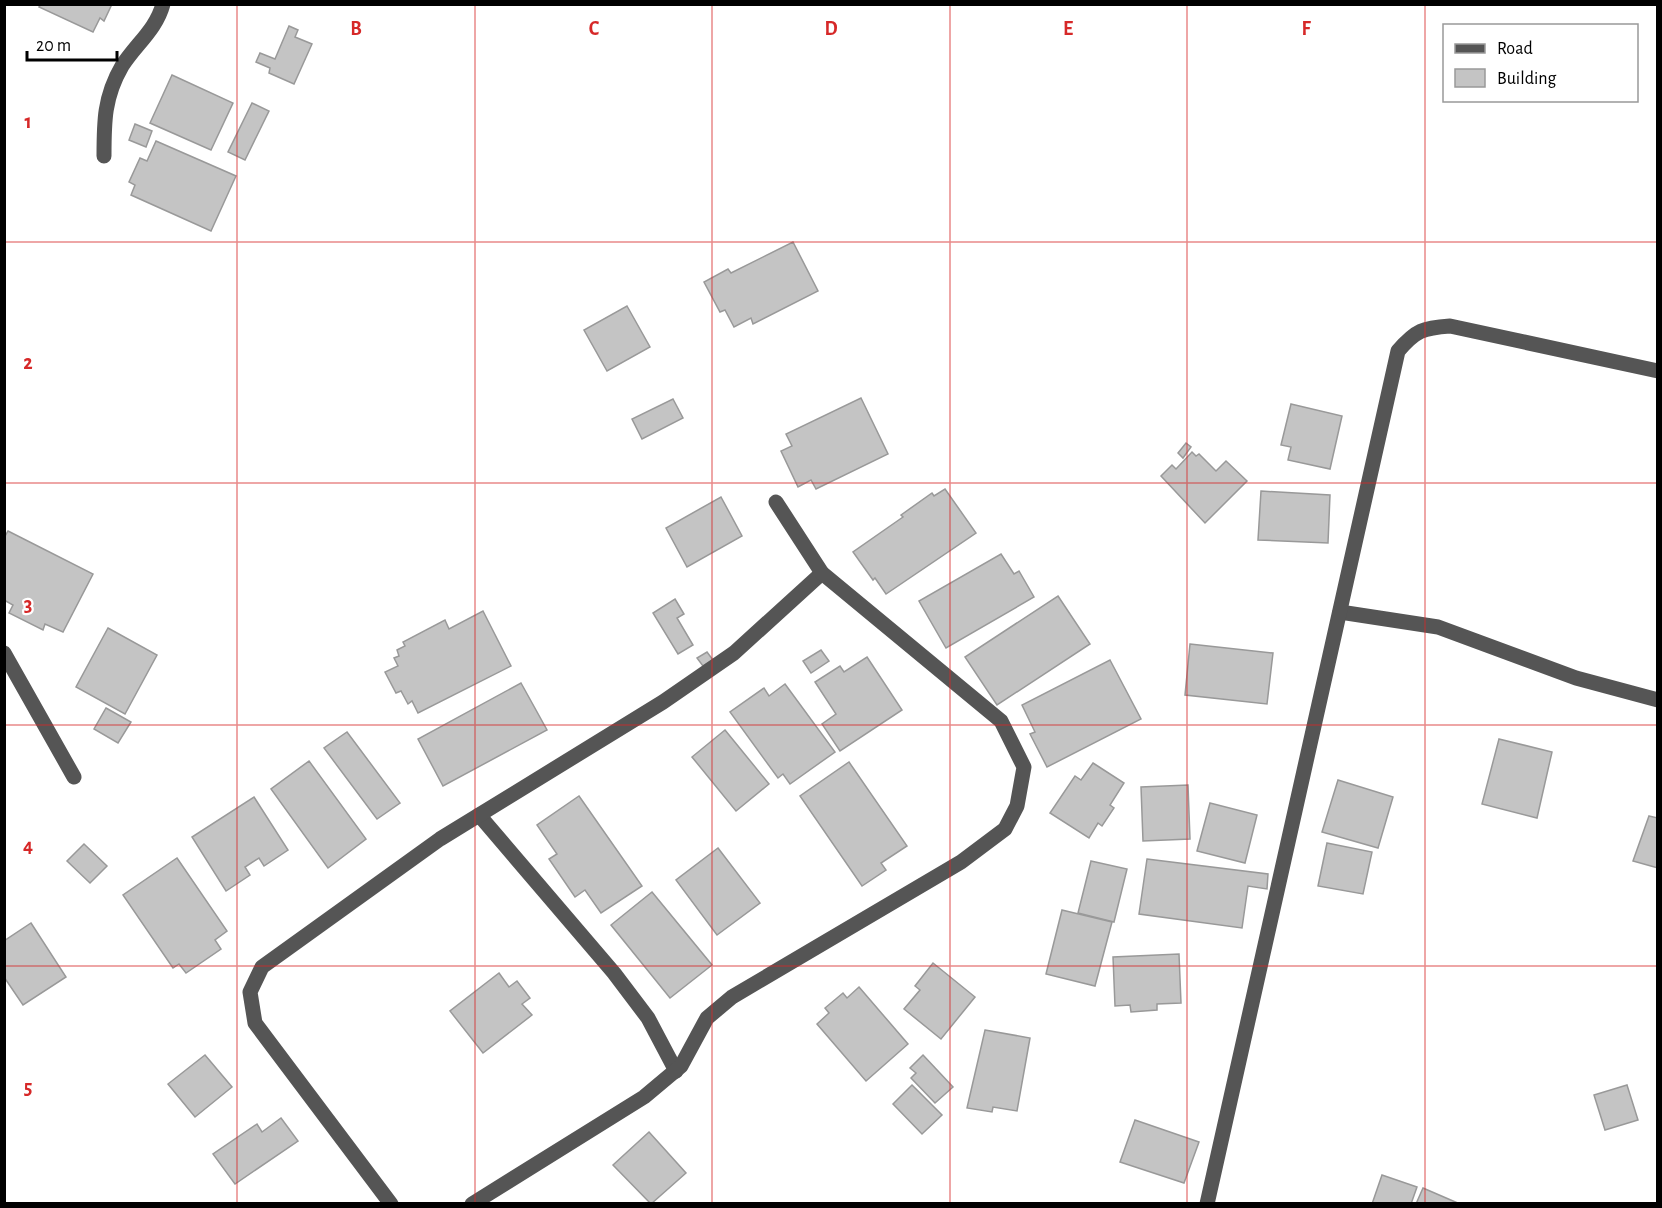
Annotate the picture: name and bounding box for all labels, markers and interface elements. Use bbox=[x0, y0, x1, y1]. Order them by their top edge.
text: B bbox=[350, 19, 362, 39]
text: C bbox=[589, 19, 600, 39]
text: D bbox=[824, 19, 838, 39]
text: E bbox=[1063, 19, 1073, 39]
text: F bbox=[1301, 19, 1311, 39]
scale bar bbox=[27, 24, 117, 62]
legend bbox=[1443, 24, 1638, 102]
text: 20 m bbox=[36, 37, 71, 55]
text: Road bbox=[1497, 40, 1533, 58]
text: Building bbox=[1497, 70, 1557, 88]
text: 1 bbox=[24, 112, 32, 132]
text: 2 bbox=[23, 353, 33, 373]
text: 3 bbox=[24, 595, 32, 615]
text: 4 bbox=[23, 836, 33, 856]
text: 5 bbox=[24, 1078, 32, 1098]

